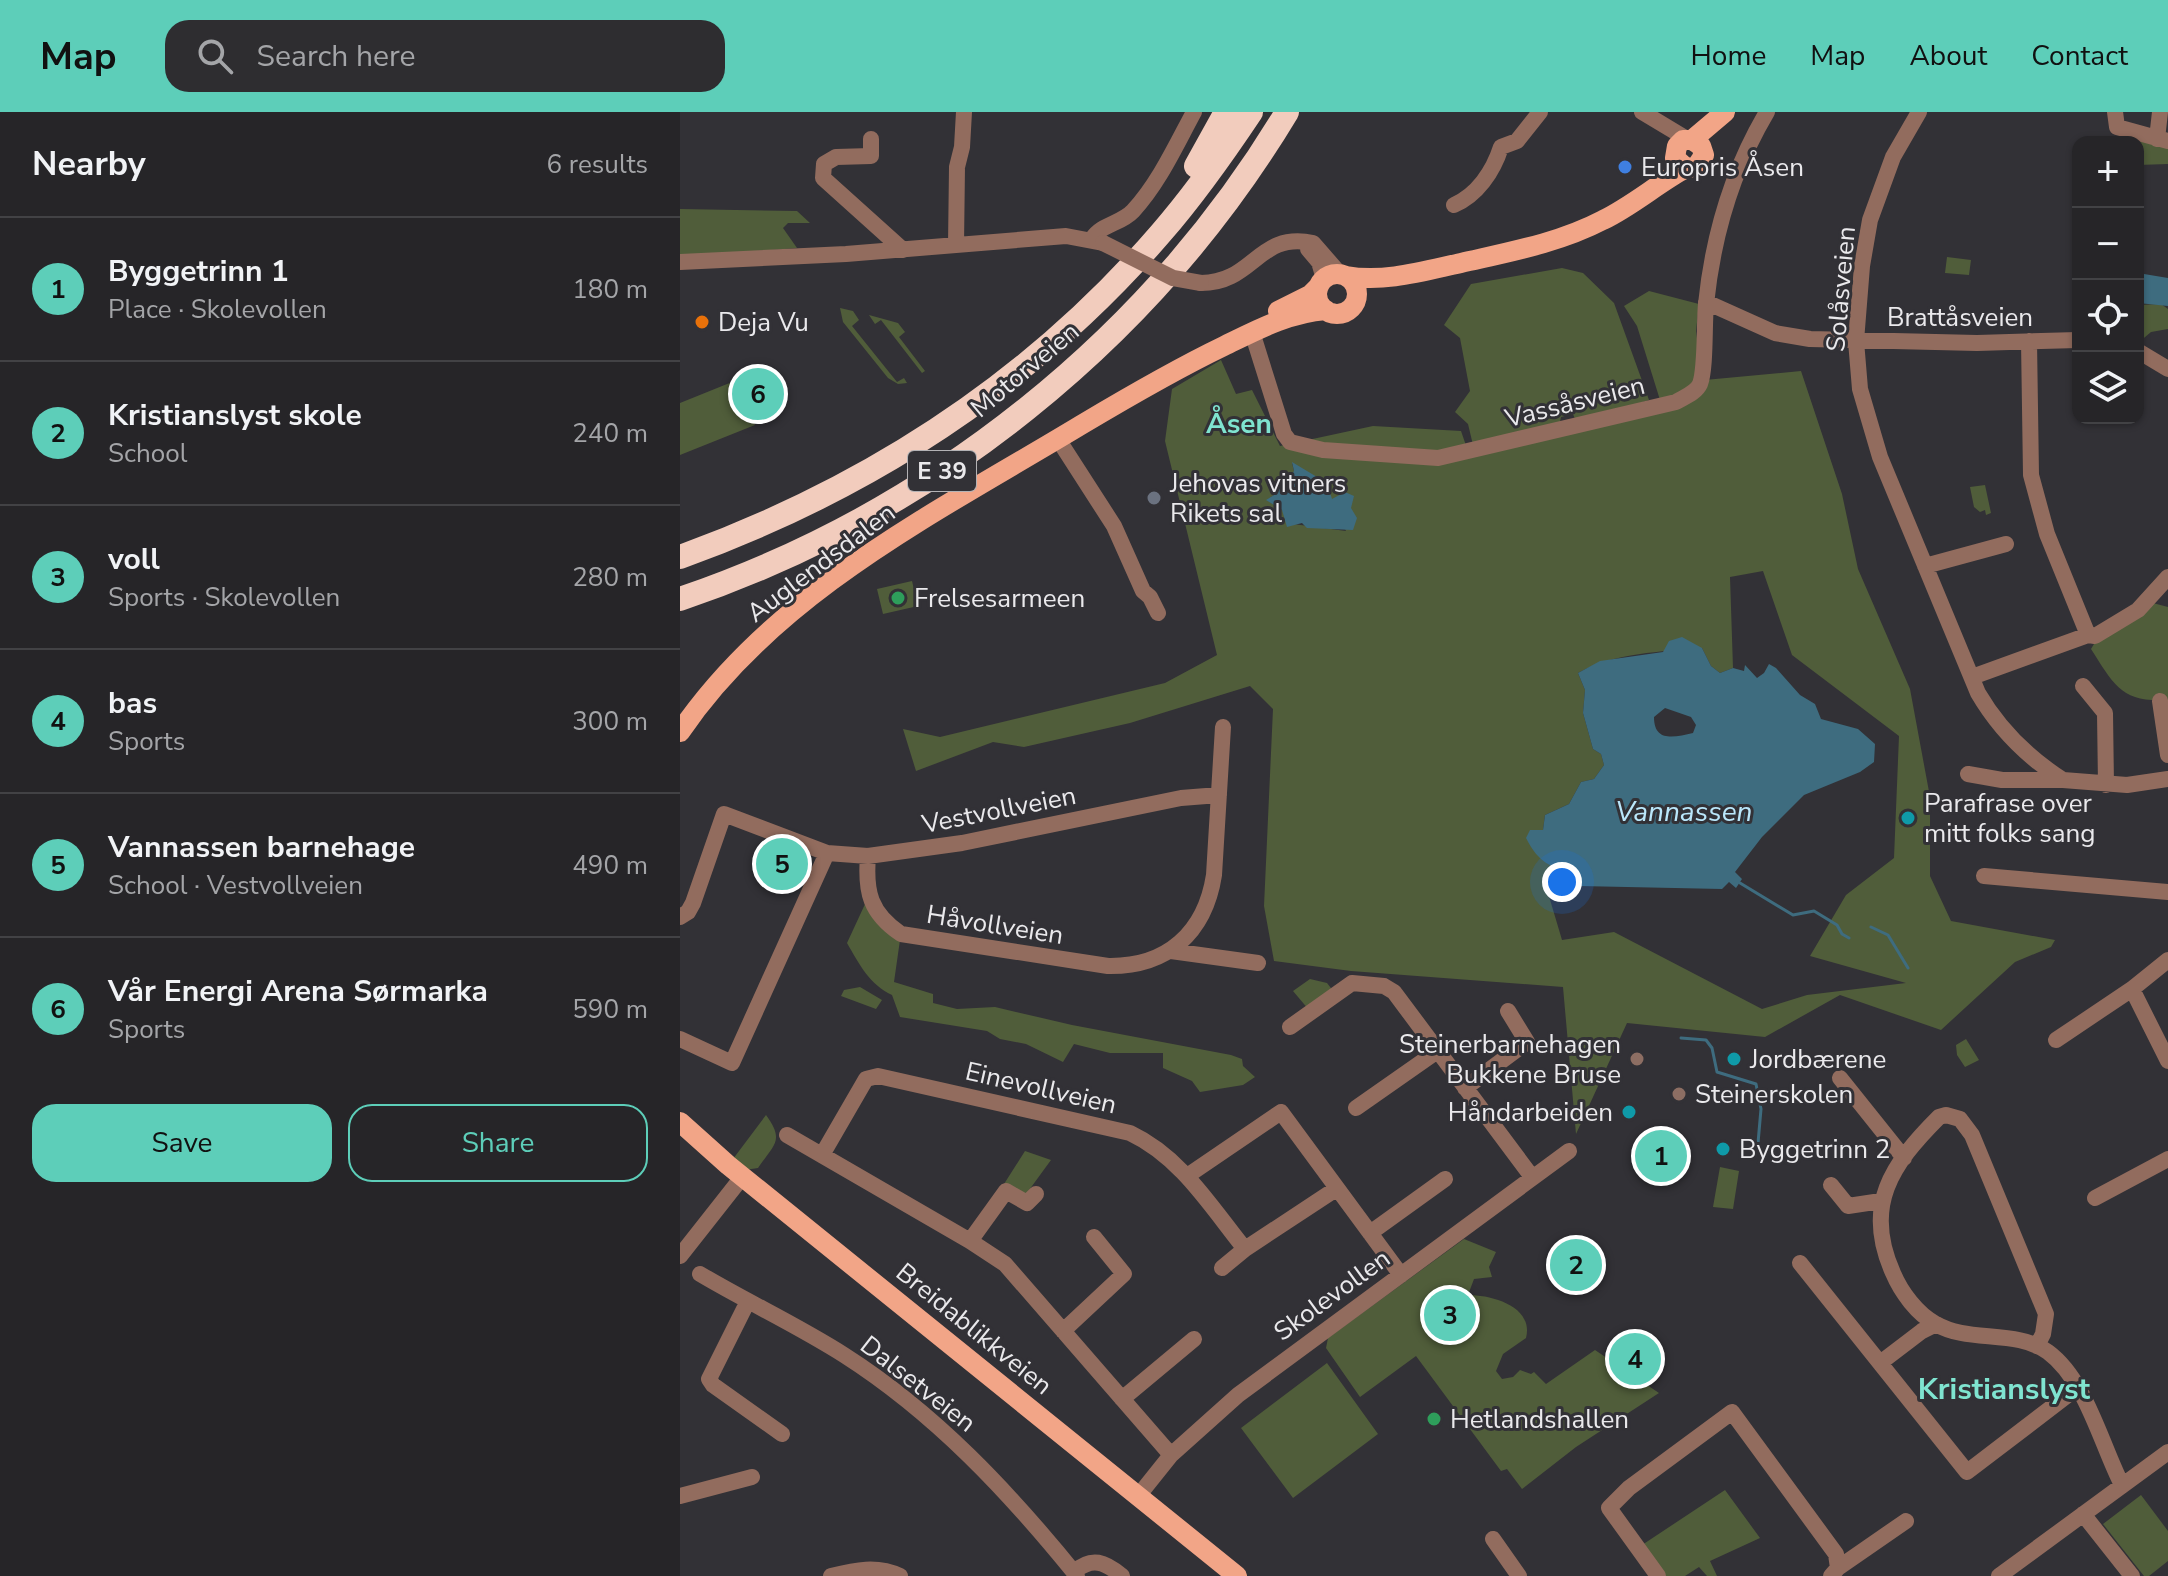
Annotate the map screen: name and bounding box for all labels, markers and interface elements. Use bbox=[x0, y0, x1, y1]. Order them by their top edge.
search box bbox=[165, 20, 725, 92]
text: Map bbox=[40, 31, 117, 82]
icon: search bbox=[193, 34, 237, 78]
text: Search here bbox=[257, 36, 416, 77]
text: Home bbox=[1691, 37, 1766, 75]
text: Map bbox=[1810, 37, 1865, 75]
text: About bbox=[1909, 37, 1987, 75]
text: Contact bbox=[2031, 37, 2128, 75]
map controls bbox=[2072, 136, 2144, 424]
button: + bbox=[2072, 136, 2144, 208]
text: Nearby bbox=[32, 141, 146, 187]
text: 6 results bbox=[547, 147, 648, 182]
place label: Europris Åsen bbox=[1641, 150, 1804, 185]
marker: Europris Åsen bbox=[1616, 158, 1634, 176]
button: − bbox=[2072, 208, 2144, 280]
street label: Solåsveien bbox=[1818, 225, 1864, 353]
text: Byggetrinn 1 bbox=[108, 251, 289, 292]
text: 1 bbox=[50, 272, 66, 307]
text: 180 m bbox=[572, 272, 648, 307]
button: locate bbox=[2072, 280, 2144, 352]
text: Place · Skolevollen bbox=[108, 292, 327, 327]
street label: Brattåsveien bbox=[1887, 300, 2033, 335]
place label: Deja Vu bbox=[718, 305, 809, 340]
marker: Deja Vu bbox=[693, 313, 711, 331]
street label: Motorveien bbox=[963, 314, 1087, 426]
button: layers bbox=[2072, 352, 2144, 424]
pin: 6 bbox=[732, 364, 784, 424]
street label: Vassåsveien bbox=[1500, 368, 1649, 437]
text: Kristianslyst skole bbox=[108, 395, 362, 436]
district label: Åsen bbox=[1206, 405, 1272, 443]
text: 2 bbox=[50, 416, 66, 451]
text: 240 m bbox=[572, 416, 648, 451]
text: School bbox=[108, 436, 187, 471]
road number: E 39 bbox=[908, 451, 976, 491]
place label: Jehovas vitners Rikets sal bbox=[1169, 466, 1346, 531]
marker: Jehovas vitners Rikets sal bbox=[1145, 489, 1163, 507]
street label: Auglendsdalen bbox=[740, 496, 902, 630]
text: voll bbox=[108, 539, 160, 580]
text: 3 bbox=[50, 560, 66, 595]
text: 280 m bbox=[572, 560, 648, 595]
text: Sports · Skolevollen bbox=[108, 580, 340, 615]
place label: Frelsesarmeen bbox=[914, 581, 1085, 616]
marker: Frelsesarmeen bbox=[889, 589, 907, 607]
text: bas bbox=[108, 683, 157, 724]
text: 4 bbox=[50, 704, 66, 739]
text: 300 m bbox=[572, 704, 648, 739]
text: Sports bbox=[108, 724, 185, 759]
street label: Vestvollveien bbox=[918, 778, 1079, 842]
place label: Parafrase over mitt folks sang bbox=[1924, 786, 2096, 851]
water label: Vannassen bbox=[1616, 793, 1752, 831]
marker: Parafrase over mitt folks sang bbox=[1899, 809, 1917, 827]
text: Vannassen barnehage bbox=[108, 827, 415, 868]
pin: 5 bbox=[756, 834, 808, 894]
text: 5 bbox=[50, 848, 66, 883]
text: 490 m bbox=[572, 848, 648, 883]
your location bbox=[1542, 862, 1582, 902]
text: School · Vestvollveien bbox=[108, 868, 363, 903]
street label: Håvollveien bbox=[924, 897, 1066, 953]
text: Vår Energi Arena Sørmarka bbox=[108, 971, 488, 1012]
text: 6 bbox=[50, 992, 66, 1027]
text: 590 m bbox=[572, 992, 648, 1027]
text: Sports bbox=[108, 1012, 185, 1047]
place label: Steinerbarnehagen Bukkene Bruse bbox=[1399, 1027, 1621, 1092]
place label: Jordbærene bbox=[1749, 1042, 1886, 1077]
marker: Steinerbarnehagen Bukkene Bruse bbox=[1628, 1050, 1646, 1068]
marker: Jordbærene bbox=[1725, 1050, 1743, 1068]
street label: Einevollveien bbox=[962, 1054, 1120, 1122]
place label: Steinerskolen bbox=[1695, 1077, 1853, 1112]
marker: Steinerskolen bbox=[1670, 1085, 1688, 1103]
place label: Håndarbeiden bbox=[1448, 1095, 1613, 1130]
marker: Håndarbeiden bbox=[1620, 1103, 1638, 1121]
button: Save bbox=[32, 1104, 332, 1182]
button: Share bbox=[348, 1104, 648, 1182]
pin: 1 bbox=[1635, 1126, 1687, 1186]
place label: Byggetrinn 2 bbox=[1739, 1132, 1890, 1167]
marker: Byggetrinn 2 bbox=[1714, 1140, 1732, 1158]
pin: 2 bbox=[1550, 1235, 1602, 1295]
street label: Skolevollen bbox=[1267, 1241, 1397, 1349]
street label: Breidablikkveien bbox=[889, 1255, 1059, 1403]
pin: 3 bbox=[1424, 1285, 1476, 1345]
street label: Dalsetveien bbox=[853, 1328, 983, 1440]
pin: 4 bbox=[1609, 1329, 1661, 1389]
district label: Kristianslyst bbox=[1918, 1369, 2091, 1410]
place label: Hetlandshallen bbox=[1450, 1402, 1629, 1437]
marker: Hetlandshallen bbox=[1425, 1410, 1443, 1428]

